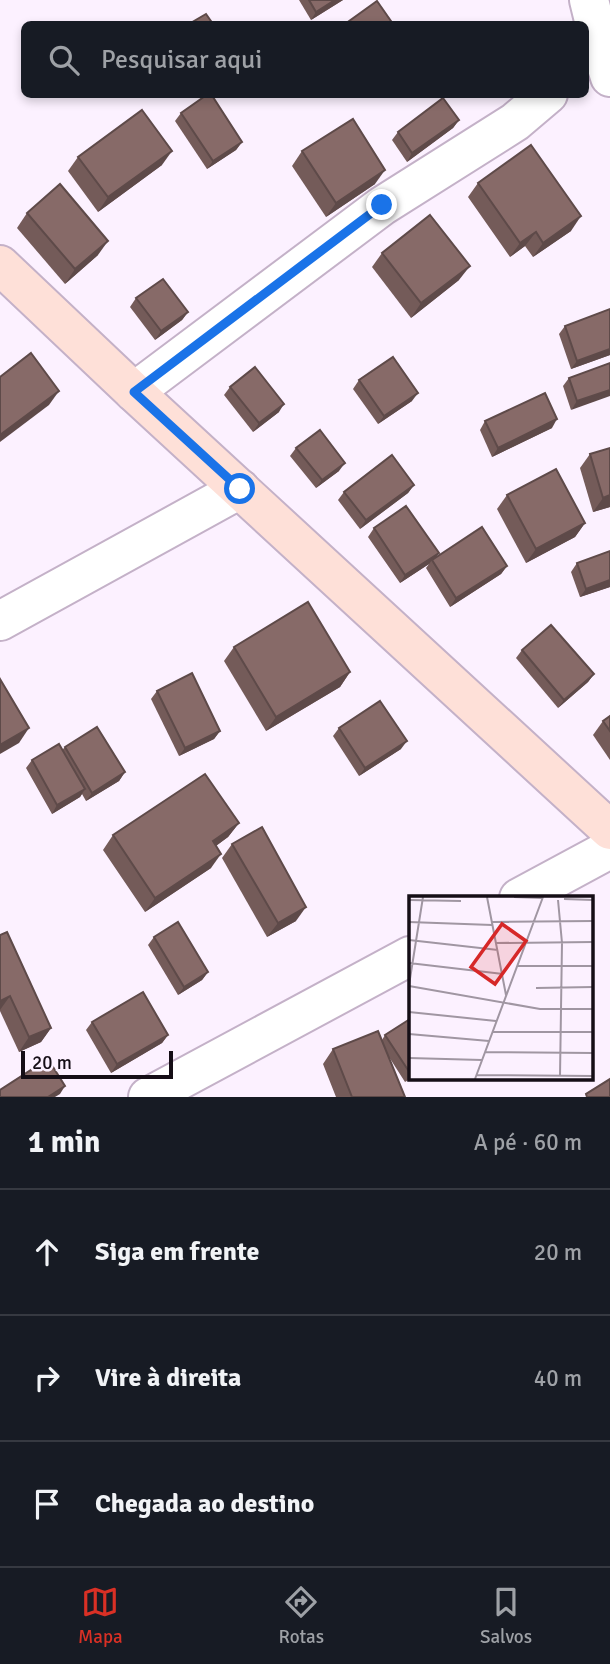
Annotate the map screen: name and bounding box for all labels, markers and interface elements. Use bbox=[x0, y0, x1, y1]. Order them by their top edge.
search box bbox=[21, 21, 589, 98]
icon: search bbox=[45, 41, 83, 79]
text: Pesquisar aqui bbox=[101, 44, 262, 76]
route end bbox=[366, 189, 397, 220]
route start bbox=[224, 473, 255, 504]
inset map bbox=[409, 896, 592, 1080]
scale bar bbox=[21, 1048, 173, 1080]
text: 20 m bbox=[32, 1051, 72, 1075]
text: 1 min bbox=[28, 1124, 100, 1161]
text: A pé · 60 m bbox=[474, 1128, 582, 1157]
icon: ahead bbox=[28, 1233, 66, 1271]
text: Siga em frente bbox=[95, 1236, 259, 1268]
text: 20 m bbox=[534, 1238, 582, 1267]
icon: right bbox=[28, 1359, 66, 1397]
text: Vire à direita bbox=[95, 1362, 241, 1394]
text: 40 m bbox=[534, 1364, 582, 1393]
icon: arrive bbox=[28, 1485, 66, 1523]
text: Chegada ao destino bbox=[95, 1488, 314, 1520]
tab: Mapa bbox=[78, 1583, 123, 1649]
tab: Rotas bbox=[279, 1583, 324, 1649]
tab: Salvos bbox=[480, 1583, 532, 1649]

